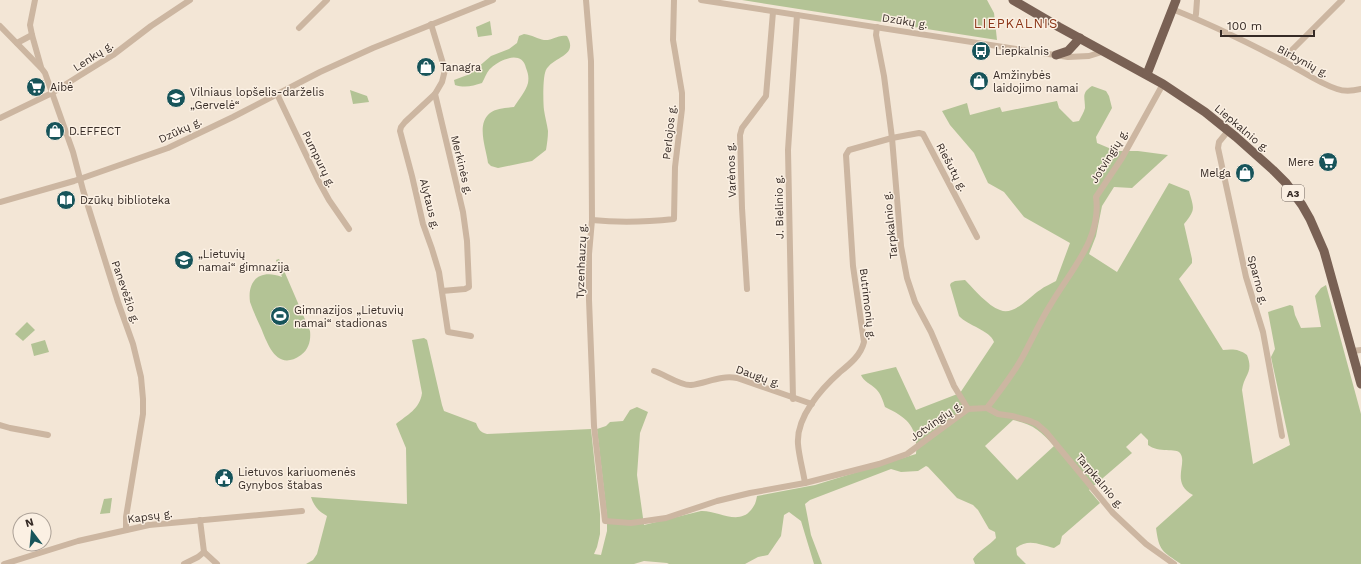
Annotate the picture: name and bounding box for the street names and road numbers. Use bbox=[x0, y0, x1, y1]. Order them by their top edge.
street label: Dzūkų g. bbox=[881, 11, 929, 32]
street label: Lenkų g. bbox=[71, 39, 116, 74]
street label: Birbynių g. bbox=[1275, 43, 1331, 80]
street label: Liepkalnio g. bbox=[1212, 102, 1272, 155]
street label: Perlojos g. bbox=[660, 104, 679, 160]
street label: Dzūkų g. bbox=[157, 115, 204, 146]
street label: Jotvingių g. bbox=[1088, 127, 1131, 185]
street label: Pumpurų g. bbox=[299, 129, 338, 190]
street label: Merkinės g. bbox=[448, 134, 475, 196]
street label: Riešutų g. bbox=[933, 141, 970, 194]
street label: Varėnos g. bbox=[724, 142, 739, 198]
street label: J. Bielinio g. bbox=[772, 175, 787, 239]
street label: Alytaus g. bbox=[417, 177, 442, 231]
road number: A3 bbox=[1282, 185, 1304, 201]
street label: Tarpkalnio g. bbox=[880, 191, 901, 259]
street label: Tyzenhauzų g. bbox=[574, 223, 589, 299]
street label: Sparno g. bbox=[1245, 254, 1270, 306]
street label: Panevėžio g. bbox=[109, 259, 142, 326]
street label: Butrimonių g. bbox=[857, 267, 878, 341]
street label: Daugų g. bbox=[734, 363, 782, 390]
street label: Jotvingių g. bbox=[908, 399, 965, 444]
street label: Tarpkalnio g. bbox=[1073, 451, 1126, 511]
street label: Kapsų g. bbox=[127, 507, 173, 526]

